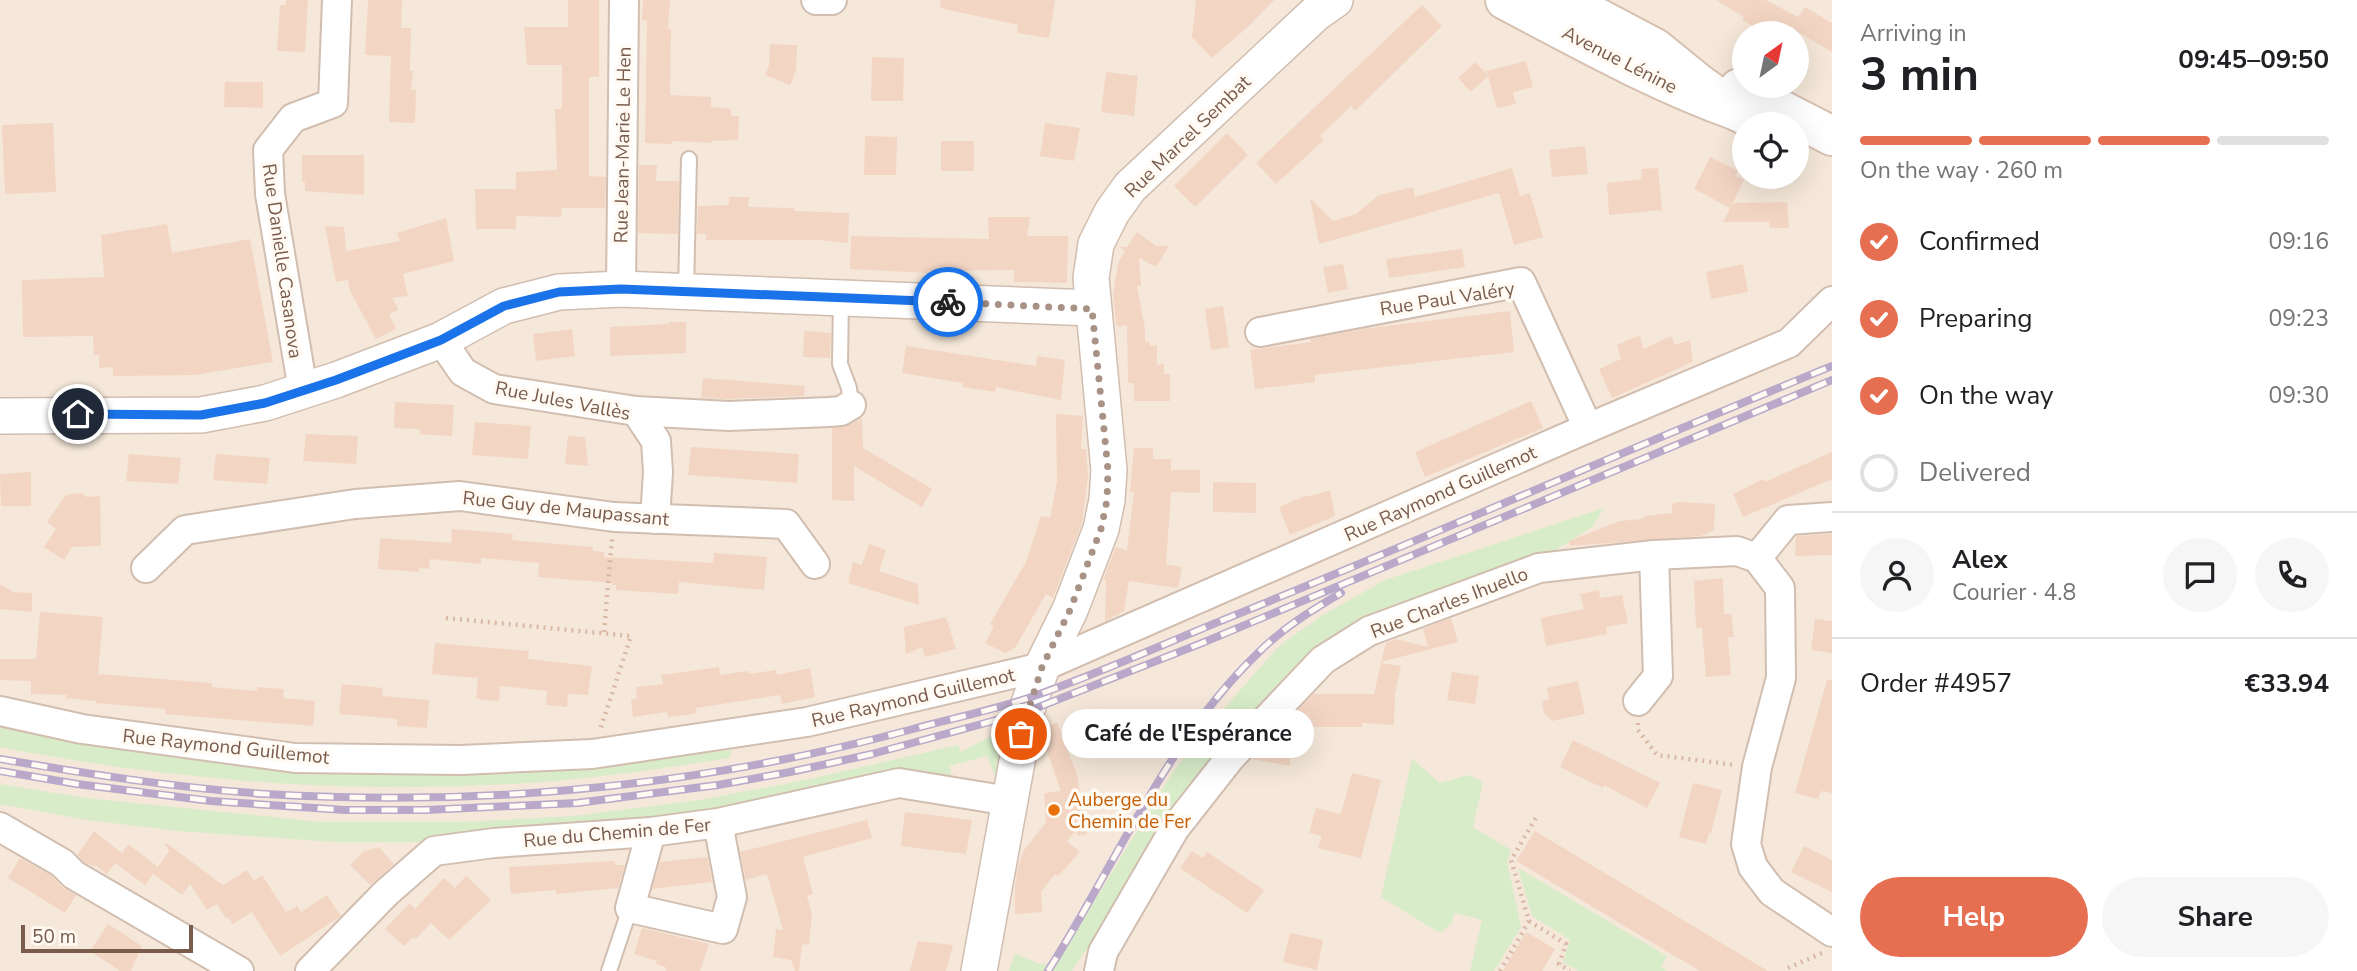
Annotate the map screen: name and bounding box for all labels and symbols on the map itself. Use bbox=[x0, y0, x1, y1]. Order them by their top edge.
street label: Avenue Lénine bbox=[1558, 20, 1682, 100]
north arrow bbox=[1732, 21, 1810, 98]
street label: Rue Jean-Marie Le Hen bbox=[608, 46, 638, 244]
street label: Rue Marcel Sembat bbox=[1119, 69, 1257, 204]
street label: Rue Danielle Casanova bbox=[255, 162, 309, 360]
courier bbox=[913, 267, 983, 337]
street label: Rue Paul Valéry bbox=[1378, 275, 1517, 322]
street label: Rue Jules Vallès bbox=[493, 375, 633, 427]
pin bbox=[48, 384, 108, 444]
street label: Rue Raymond Guillemot bbox=[1340, 440, 1541, 548]
street label: Rue Guy de Maupassant bbox=[461, 485, 671, 533]
street label: Rue Charles Ihuello bbox=[1367, 561, 1532, 645]
street label: Rue Raymond Guillemot bbox=[809, 662, 1018, 734]
pin bbox=[991, 704, 1051, 764]
callout: Café de l'Espérance bbox=[1063, 710, 1315, 758]
street label: Rue Raymond Guillemot bbox=[121, 723, 331, 771]
place label: Auberge du Chemin de Fer bbox=[1068, 787, 1191, 835]
marker: Auberge du Chemin de Fer bbox=[1046, 802, 1062, 818]
street label: Rue du Chemin de Fer bbox=[522, 812, 712, 854]
scale bar bbox=[21, 922, 192, 954]

